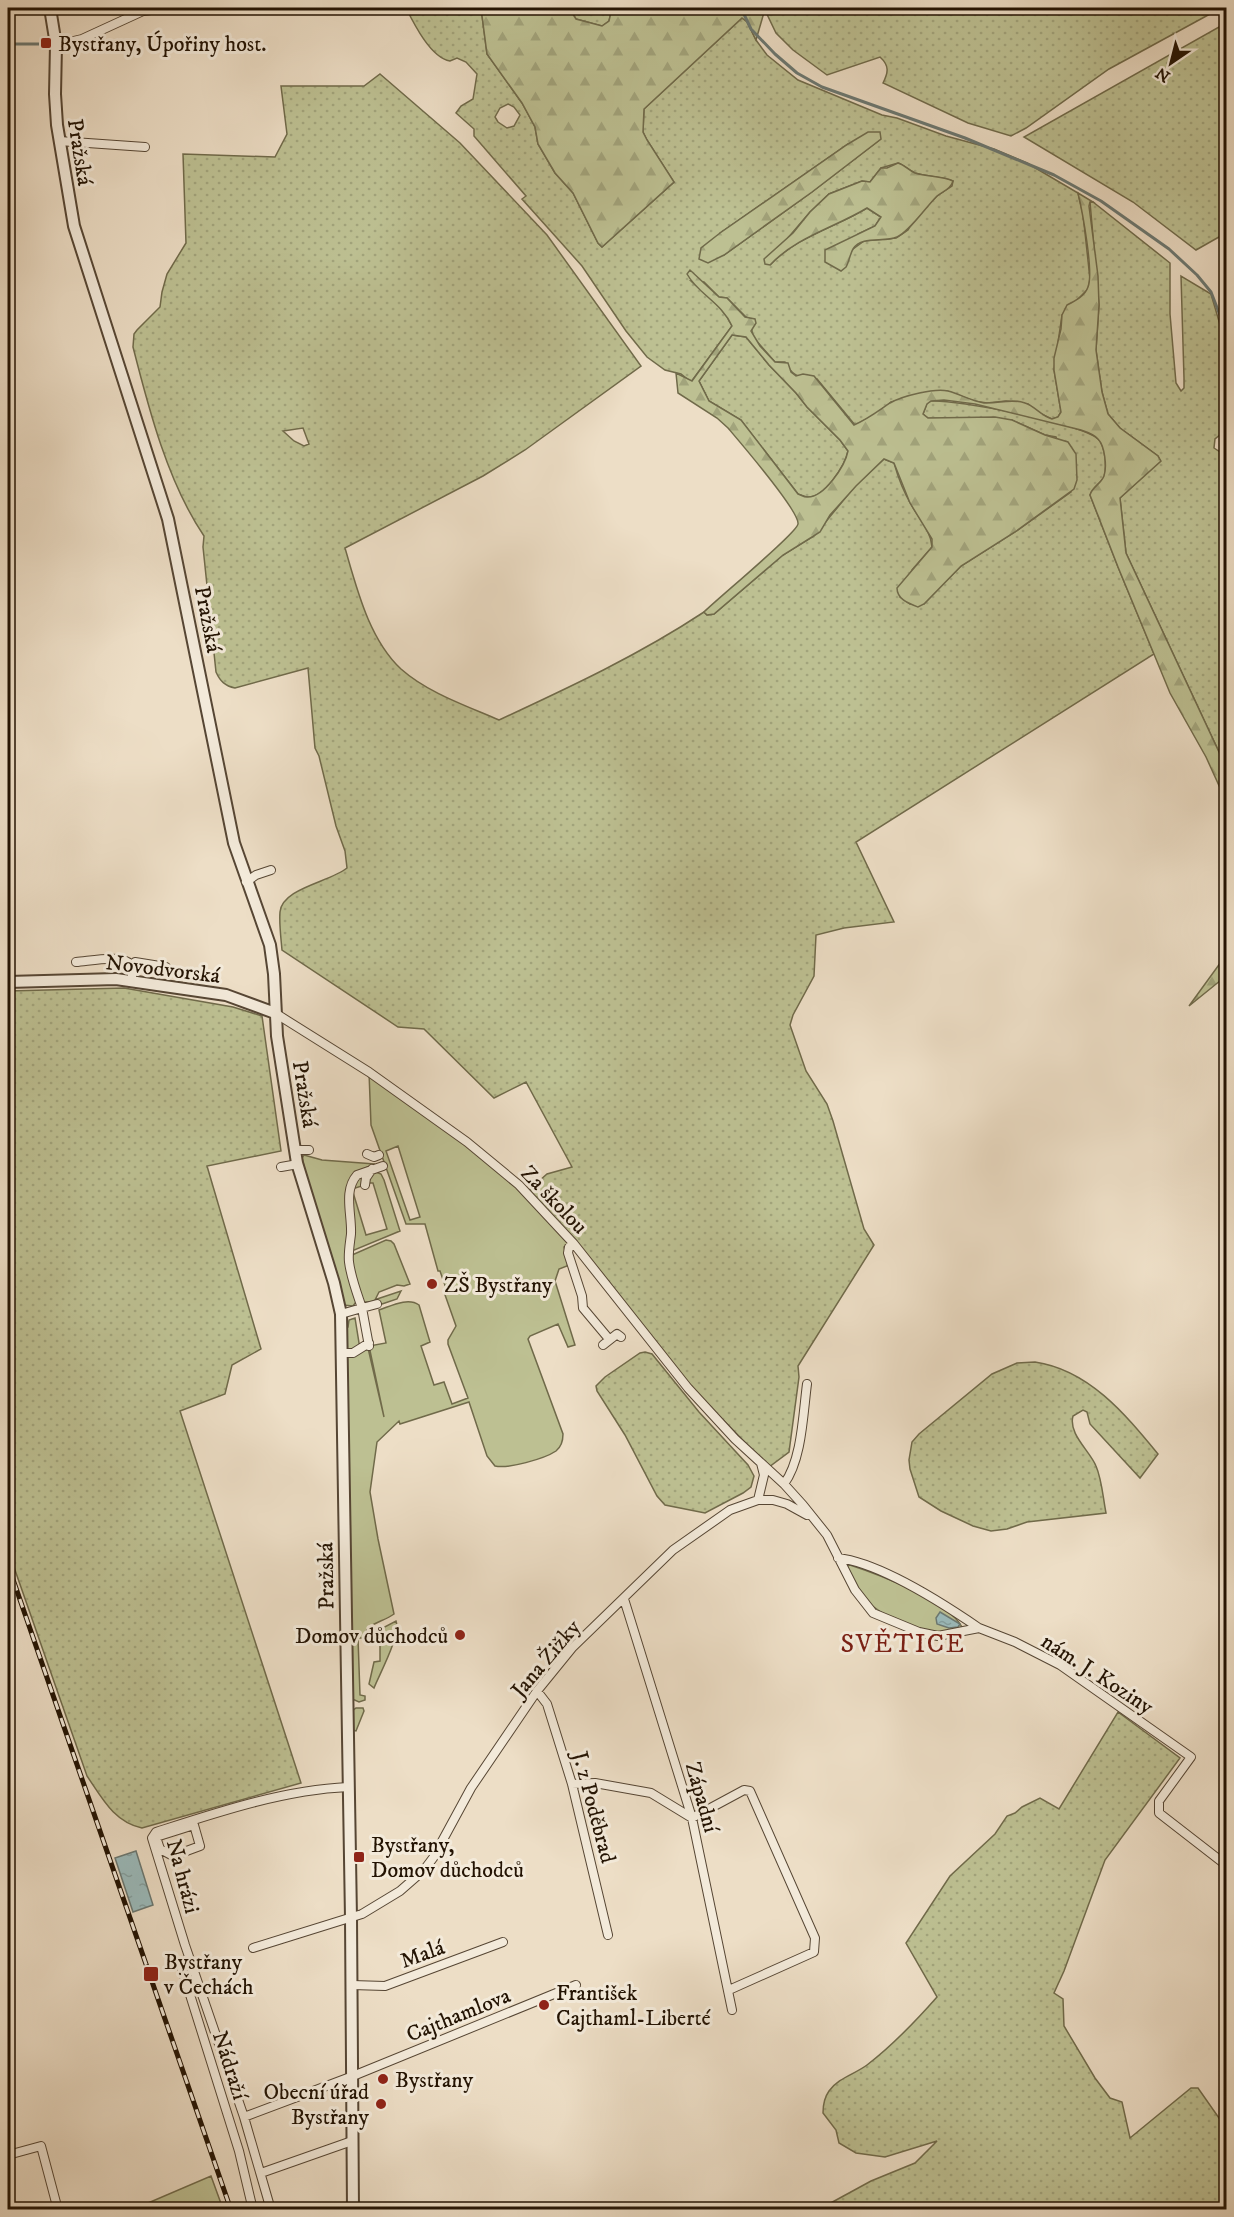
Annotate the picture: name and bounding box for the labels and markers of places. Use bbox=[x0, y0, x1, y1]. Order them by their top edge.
place label: Bystřany, Úpořiny host. bbox=[58, 30, 266, 58]
marker: Bystřany, Úpořiny host. bbox=[39, 36, 53, 50]
place label: ZŠ Bystřany bbox=[444, 1271, 553, 1299]
marker: ZŠ Bystřany bbox=[425, 1277, 439, 1291]
place label: Domov důchodců bbox=[295, 1623, 448, 1650]
marker: Domov důchodců bbox=[453, 1628, 467, 1642]
place label: Bystřany, Domov důchodců bbox=[371, 1832, 524, 1884]
marker: Bystřany, Domov důchodců bbox=[352, 1850, 366, 1864]
place label: Bystřany v Čechách bbox=[163, 1949, 254, 2001]
marker: Bystřany v Čechách bbox=[142, 1965, 160, 1983]
place label: František Cajthaml-Liberté bbox=[556, 1980, 711, 2032]
marker: František Cajthaml-Liberté bbox=[537, 1998, 551, 2012]
place label: Bystřany bbox=[395, 2067, 474, 2094]
marker: Bystřany bbox=[376, 2072, 390, 2086]
place label: Obecní úřad Bystřany bbox=[264, 2079, 370, 2131]
marker: Obecní úřad Bystřany bbox=[374, 2097, 388, 2111]

